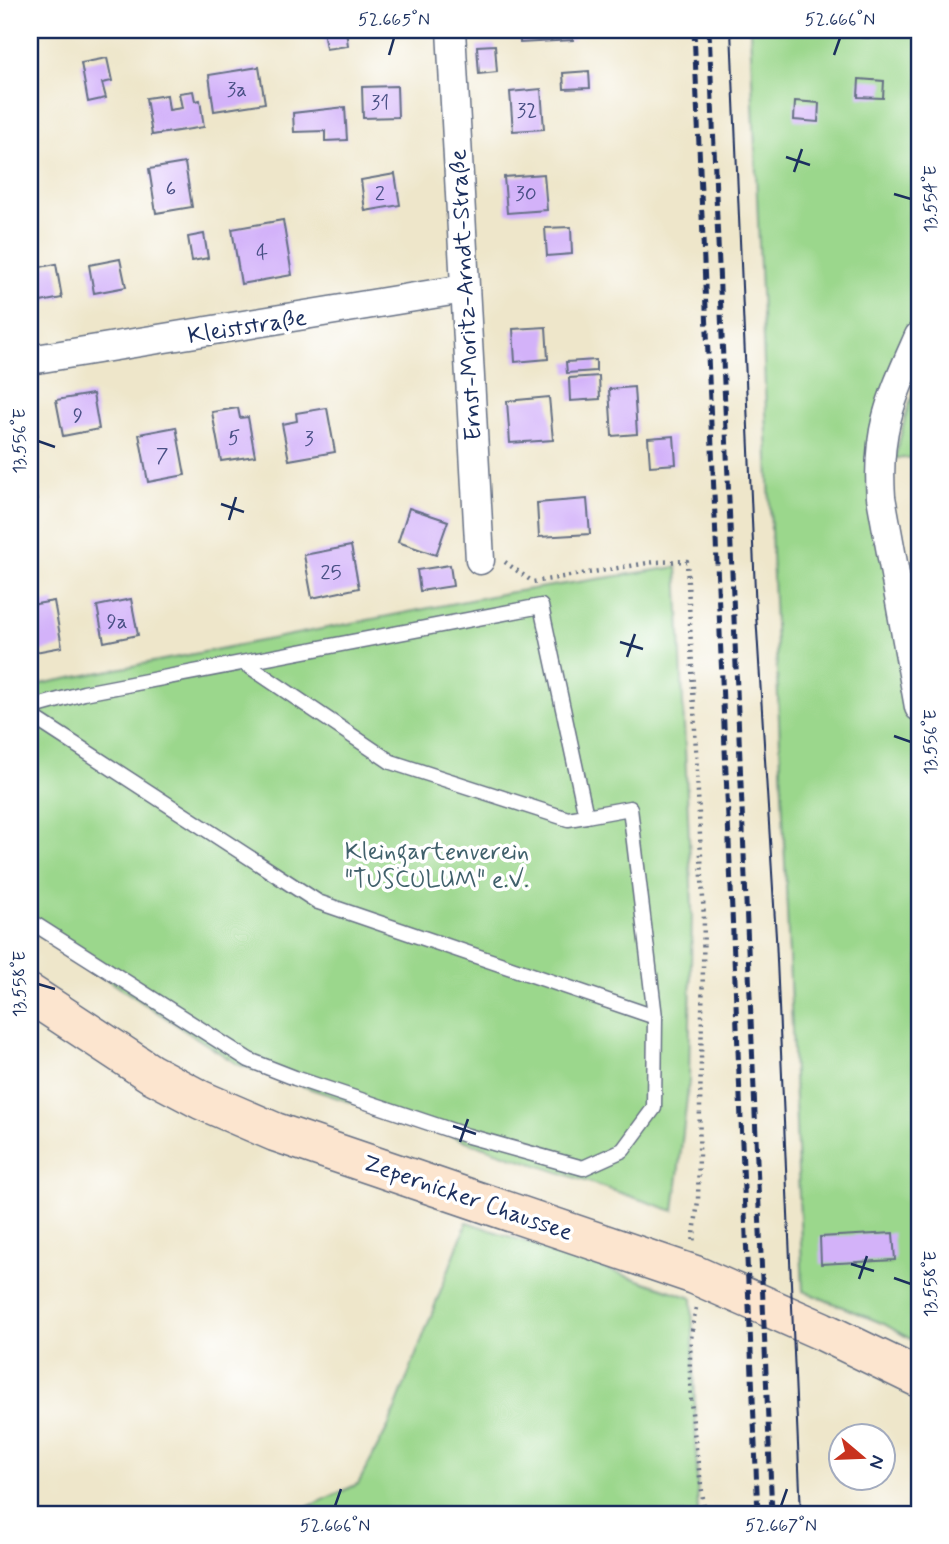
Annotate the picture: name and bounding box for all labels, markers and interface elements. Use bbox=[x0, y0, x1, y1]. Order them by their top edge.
text: 52.665°N bbox=[358, 8, 430, 32]
text: 52.666°N bbox=[805, 8, 875, 32]
house number: 3a bbox=[227, 76, 247, 104]
house number: 31 bbox=[371, 89, 389, 117]
house number: 32 bbox=[517, 97, 537, 125]
street label: Ernst-Moritz-Arndt-Straße bbox=[443, 148, 490, 441]
text: 13.554°E bbox=[919, 165, 943, 233]
house number: 6 bbox=[166, 175, 176, 203]
house number: 2 bbox=[375, 180, 385, 208]
house number: 30 bbox=[515, 180, 537, 208]
house number: 4 bbox=[256, 239, 268, 267]
street label: Kleiststraße bbox=[186, 303, 309, 352]
house number: 9 bbox=[73, 402, 83, 430]
text: 13.556°E bbox=[8, 408, 32, 474]
house number: 5 bbox=[228, 424, 240, 452]
house number: 3 bbox=[304, 425, 314, 453]
house number: 7 bbox=[156, 442, 169, 470]
house number: 25 bbox=[320, 559, 342, 587]
house number: 9a bbox=[106, 608, 128, 636]
text: 13.556°E bbox=[919, 709, 943, 775]
park label: Kleingartenverein "TUSCULUM" e.V. bbox=[345, 837, 529, 896]
text: 13.558°E bbox=[8, 951, 32, 1017]
street label: Zepernicker Chaussee bbox=[359, 1148, 577, 1249]
text: 13.558°E bbox=[919, 1251, 943, 1317]
north arrow bbox=[827, 1422, 897, 1492]
text: N bbox=[863, 1452, 891, 1472]
text: 52.666°N bbox=[300, 1514, 370, 1538]
text: 52.667°N bbox=[745, 1514, 817, 1538]

